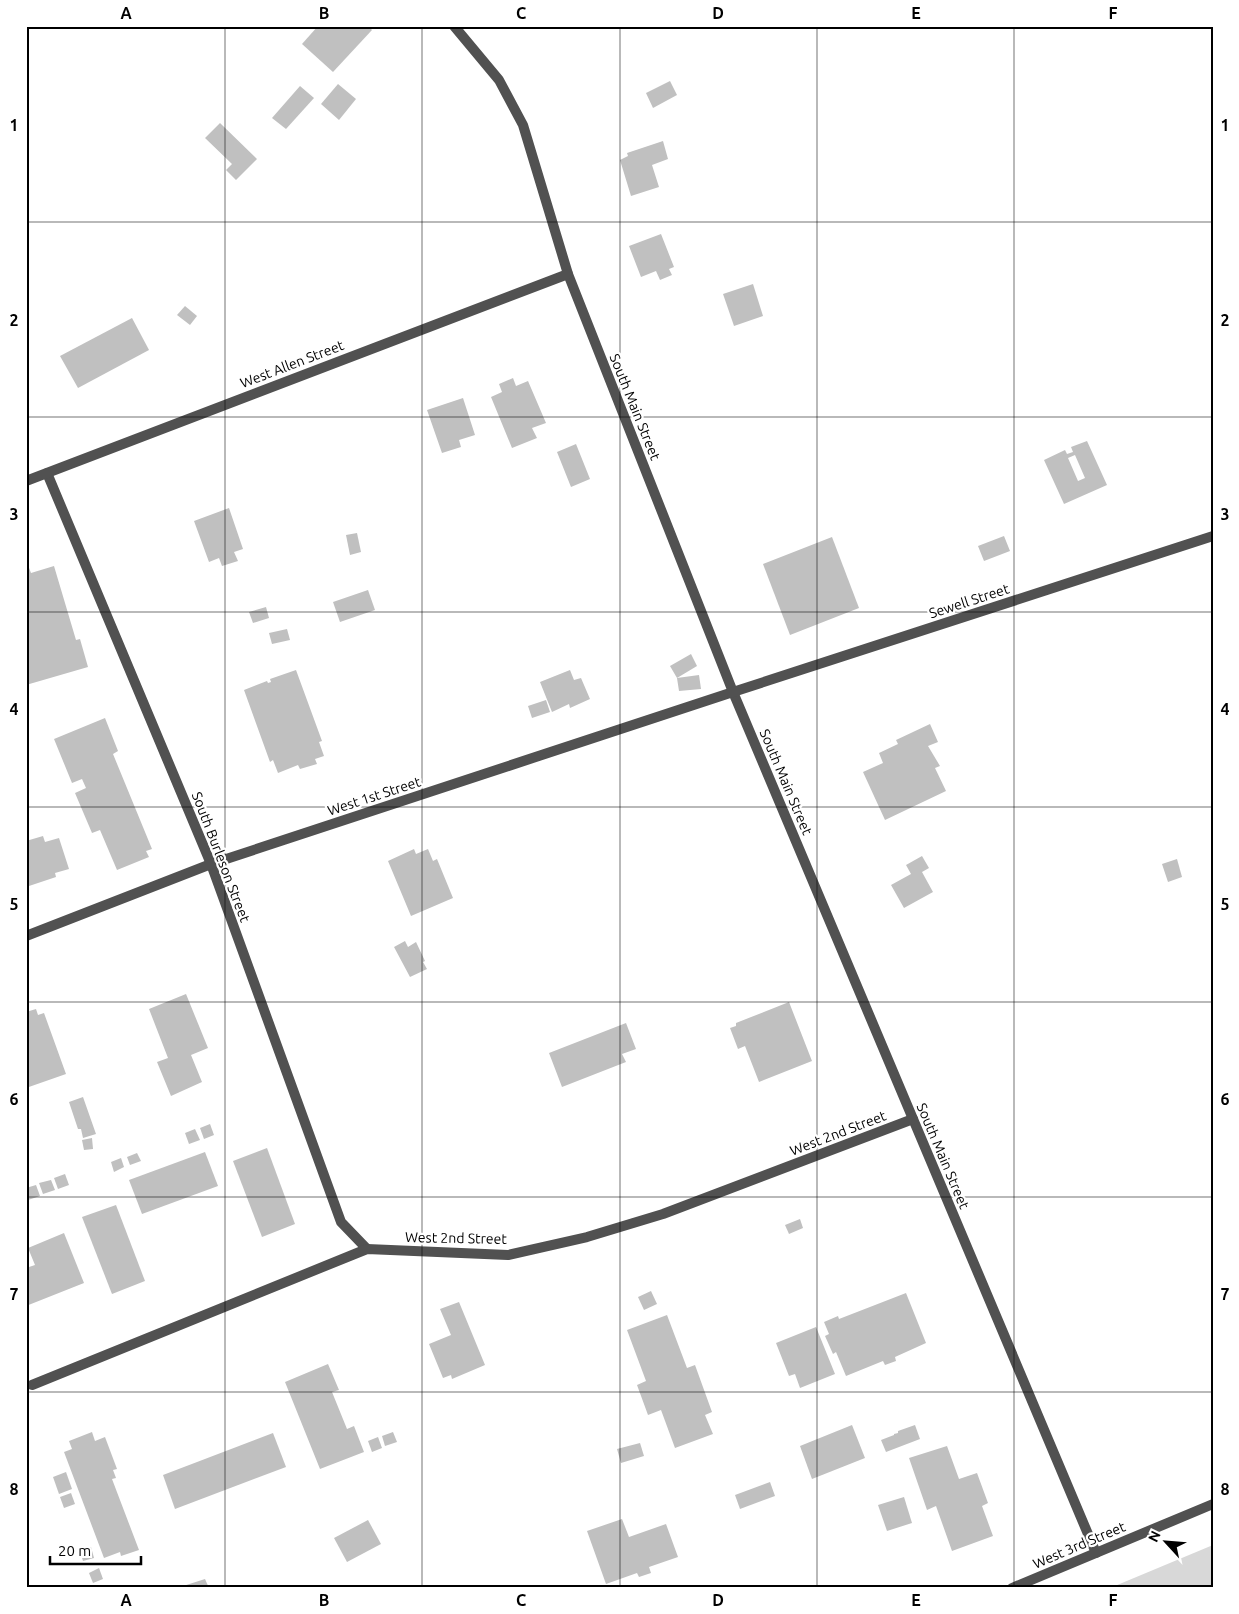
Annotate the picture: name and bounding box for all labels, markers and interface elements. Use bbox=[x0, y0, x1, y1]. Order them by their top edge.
text: A bbox=[120, 4, 132, 22]
text: B bbox=[319, 4, 329, 22]
text: C bbox=[516, 4, 526, 22]
text: D bbox=[712, 4, 724, 22]
text: E bbox=[911, 4, 921, 22]
text: F bbox=[1109, 4, 1118, 22]
text: 1 bbox=[9, 116, 19, 134]
text: 1 bbox=[1220, 116, 1230, 134]
text: 2 bbox=[9, 311, 19, 329]
text: 2 bbox=[1220, 311, 1230, 329]
street label: West Allen Street bbox=[238, 337, 347, 391]
street label: South Main Street bbox=[606, 351, 664, 463]
text: 3 bbox=[9, 505, 19, 523]
text: 3 bbox=[1220, 505, 1230, 523]
street label: Sewell Street bbox=[927, 580, 1012, 621]
text: 4 bbox=[9, 700, 19, 718]
text: 4 bbox=[1220, 700, 1230, 718]
street label: South Main Street bbox=[757, 727, 816, 838]
street label: West 1st Street bbox=[325, 773, 423, 819]
street label: South Burleson Street bbox=[189, 790, 253, 925]
text: 5 bbox=[9, 895, 19, 913]
text: 5 bbox=[1220, 895, 1230, 913]
text: 6 bbox=[9, 1090, 19, 1108]
text: 6 bbox=[1220, 1090, 1230, 1108]
street label: South Main Street bbox=[914, 1101, 973, 1212]
street label: West 2nd Street bbox=[788, 1107, 889, 1159]
street label: West 2nd Street bbox=[405, 1229, 507, 1247]
text: 7 bbox=[9, 1285, 19, 1303]
text: 7 bbox=[1220, 1285, 1230, 1303]
text: 8 bbox=[9, 1480, 19, 1498]
text: 8 bbox=[1220, 1480, 1230, 1498]
north arrow bbox=[1142, 1516, 1192, 1566]
street label: West 3rd Street bbox=[1030, 1518, 1128, 1572]
text: N bbox=[1145, 1528, 1164, 1545]
scale bar bbox=[50, 1534, 141, 1566]
text: 20 m bbox=[58, 1542, 91, 1559]
text: A bbox=[120, 1591, 132, 1609]
text: B bbox=[319, 1591, 329, 1609]
text: C bbox=[516, 1591, 526, 1609]
text: D bbox=[712, 1591, 724, 1609]
text: E bbox=[911, 1591, 921, 1609]
text: F bbox=[1109, 1591, 1118, 1609]

